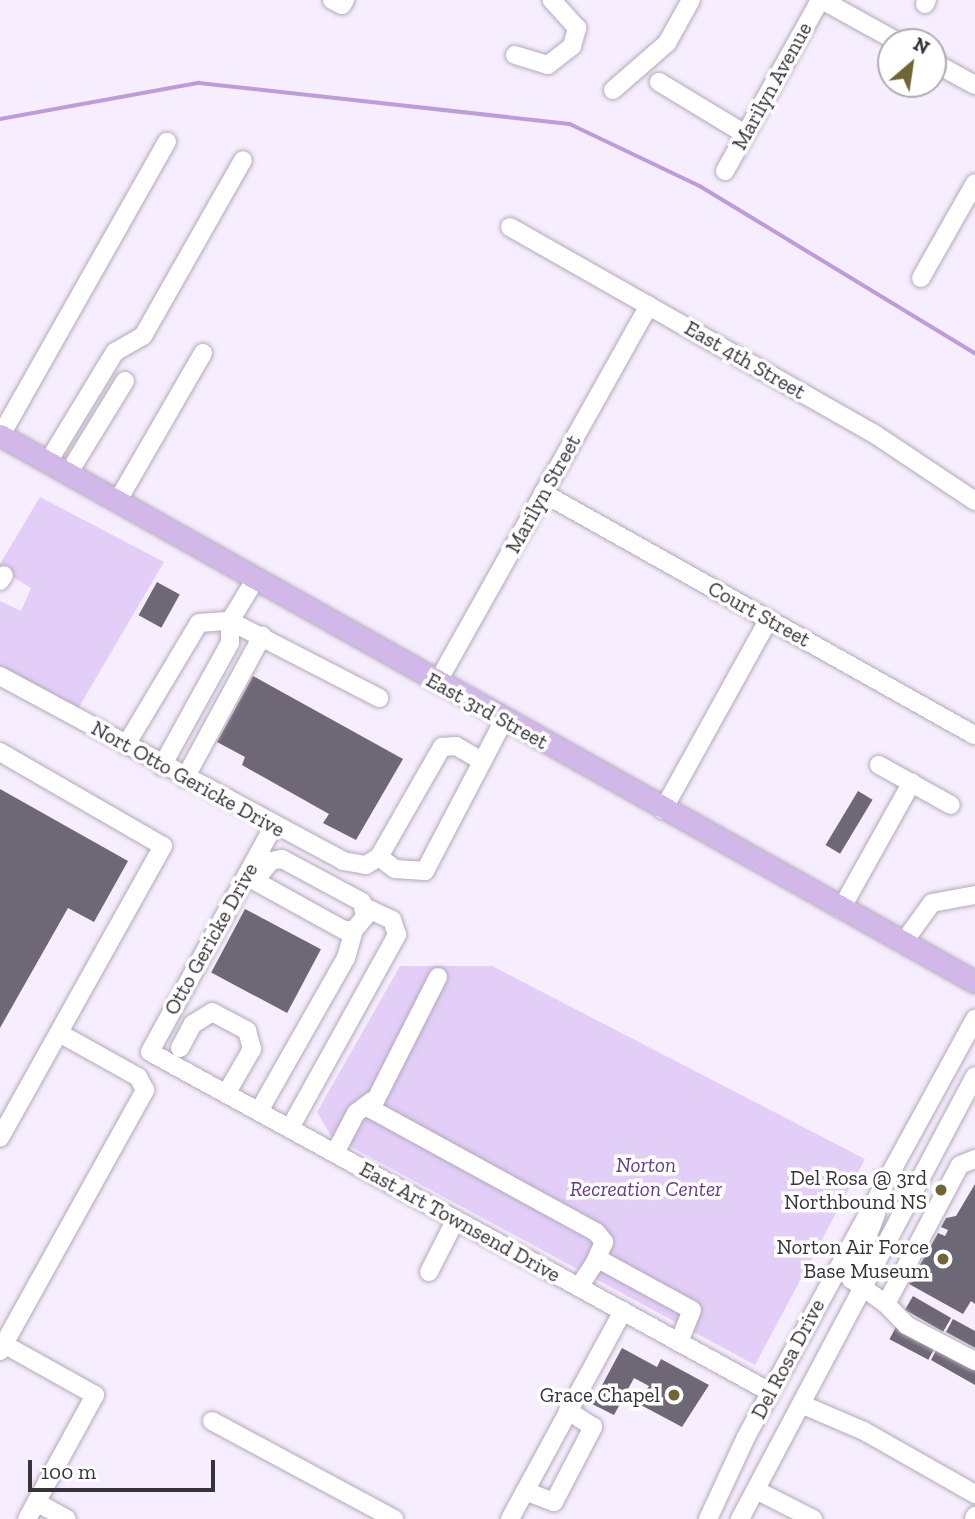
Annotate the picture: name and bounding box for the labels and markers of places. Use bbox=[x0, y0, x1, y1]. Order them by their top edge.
place label: Del Rosa @ 3rd Northbound NS bbox=[784, 1165, 927, 1215]
marker: Del Rosa @ 3rd Northbound NS bbox=[933, 1182, 949, 1198]
place label: Norton Air Force Base Museum bbox=[775, 1234, 929, 1284]
marker: Norton Air Force Base Museum bbox=[935, 1251, 951, 1267]
place label: Grace Chapel bbox=[540, 1382, 660, 1408]
marker: Grace Chapel bbox=[666, 1387, 682, 1403]

